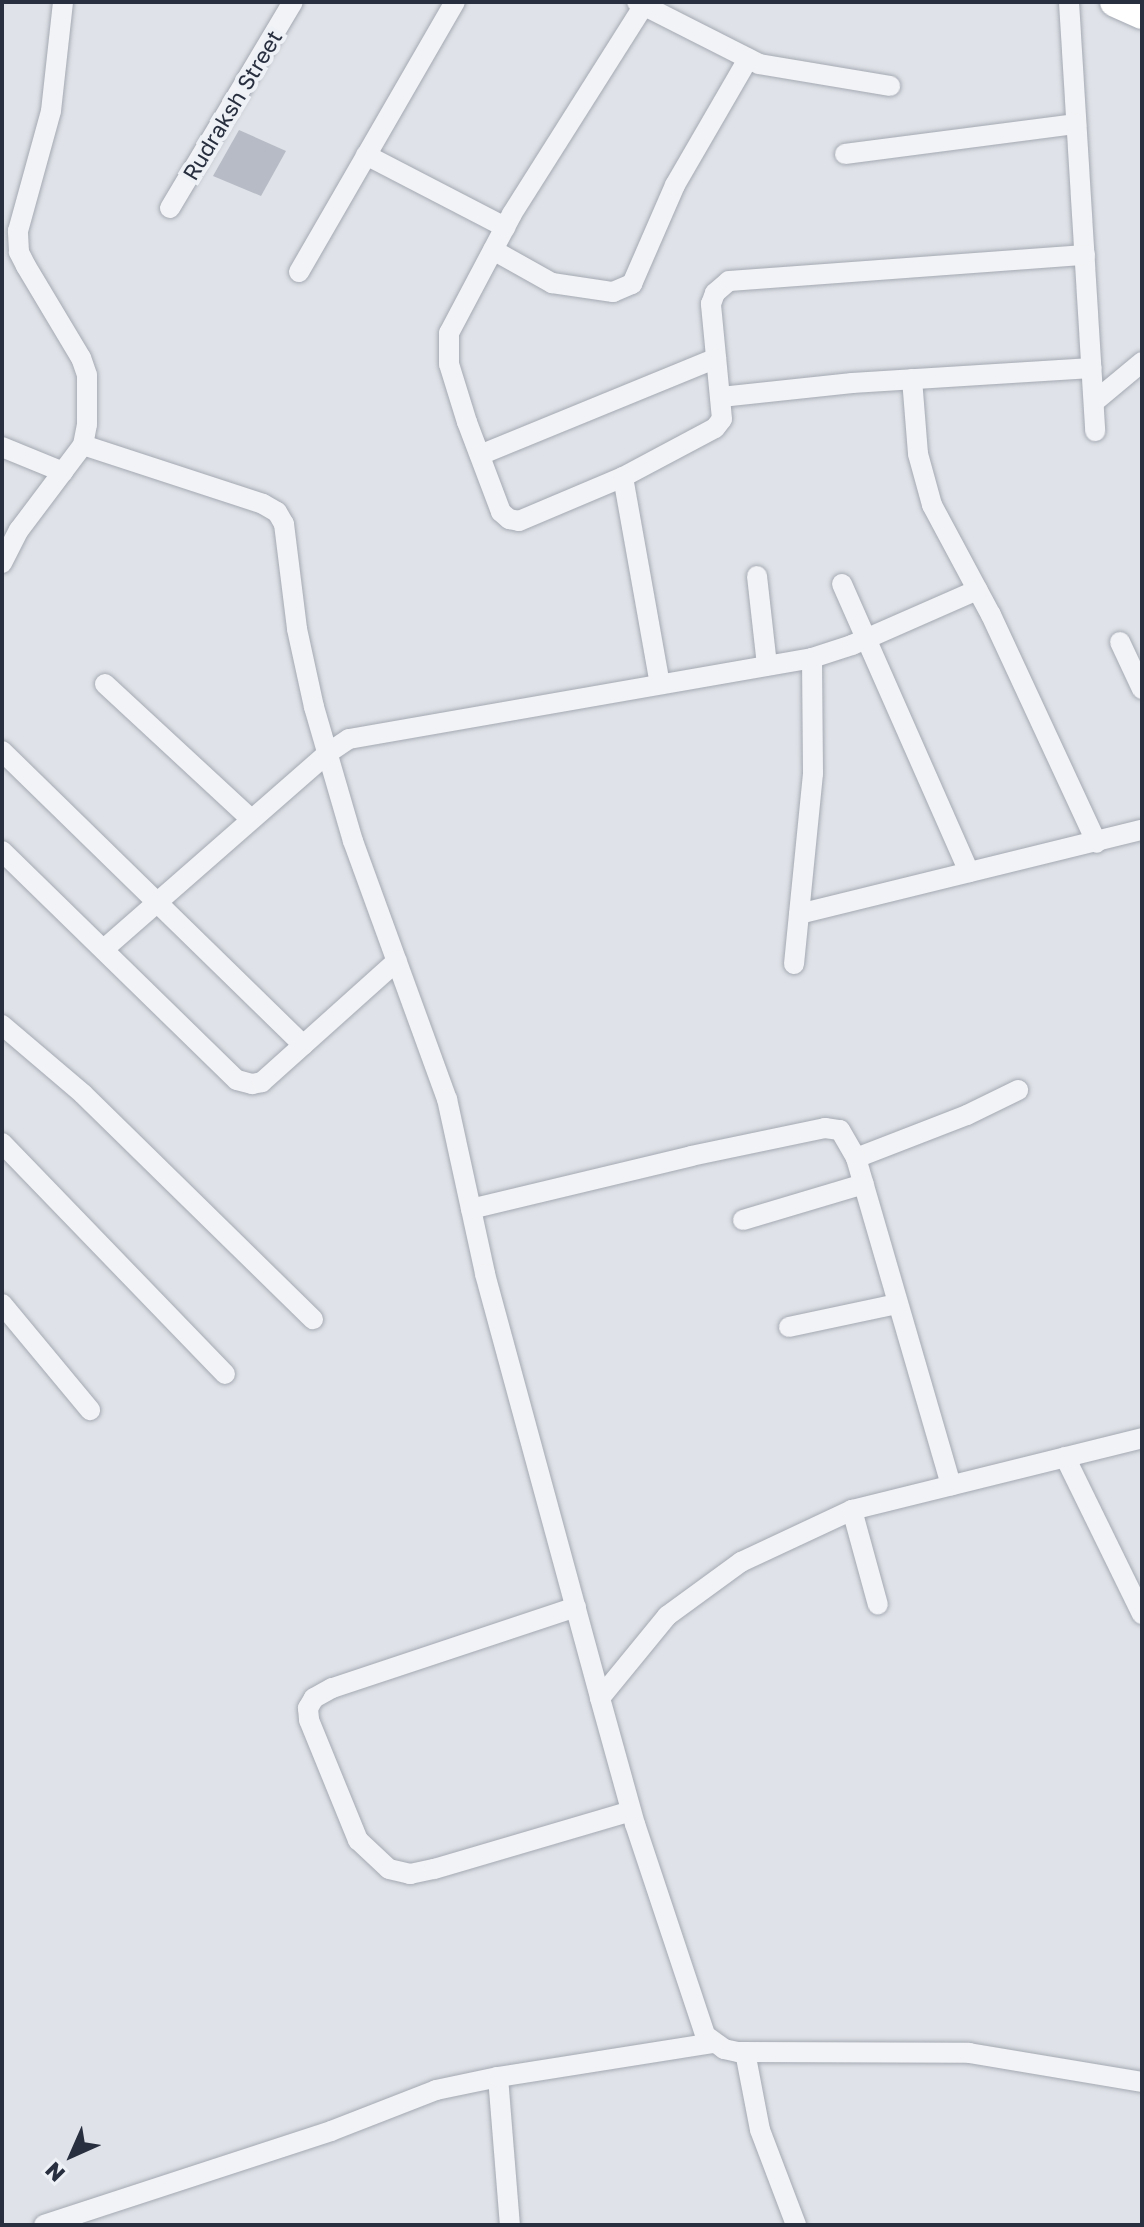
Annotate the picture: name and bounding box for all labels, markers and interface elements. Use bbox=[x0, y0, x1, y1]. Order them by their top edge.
street label: Rudraksh Street bbox=[177, 25, 287, 185]
north arrow bbox=[32, 2115, 112, 2195]
text: N bbox=[39, 2157, 70, 2188]

